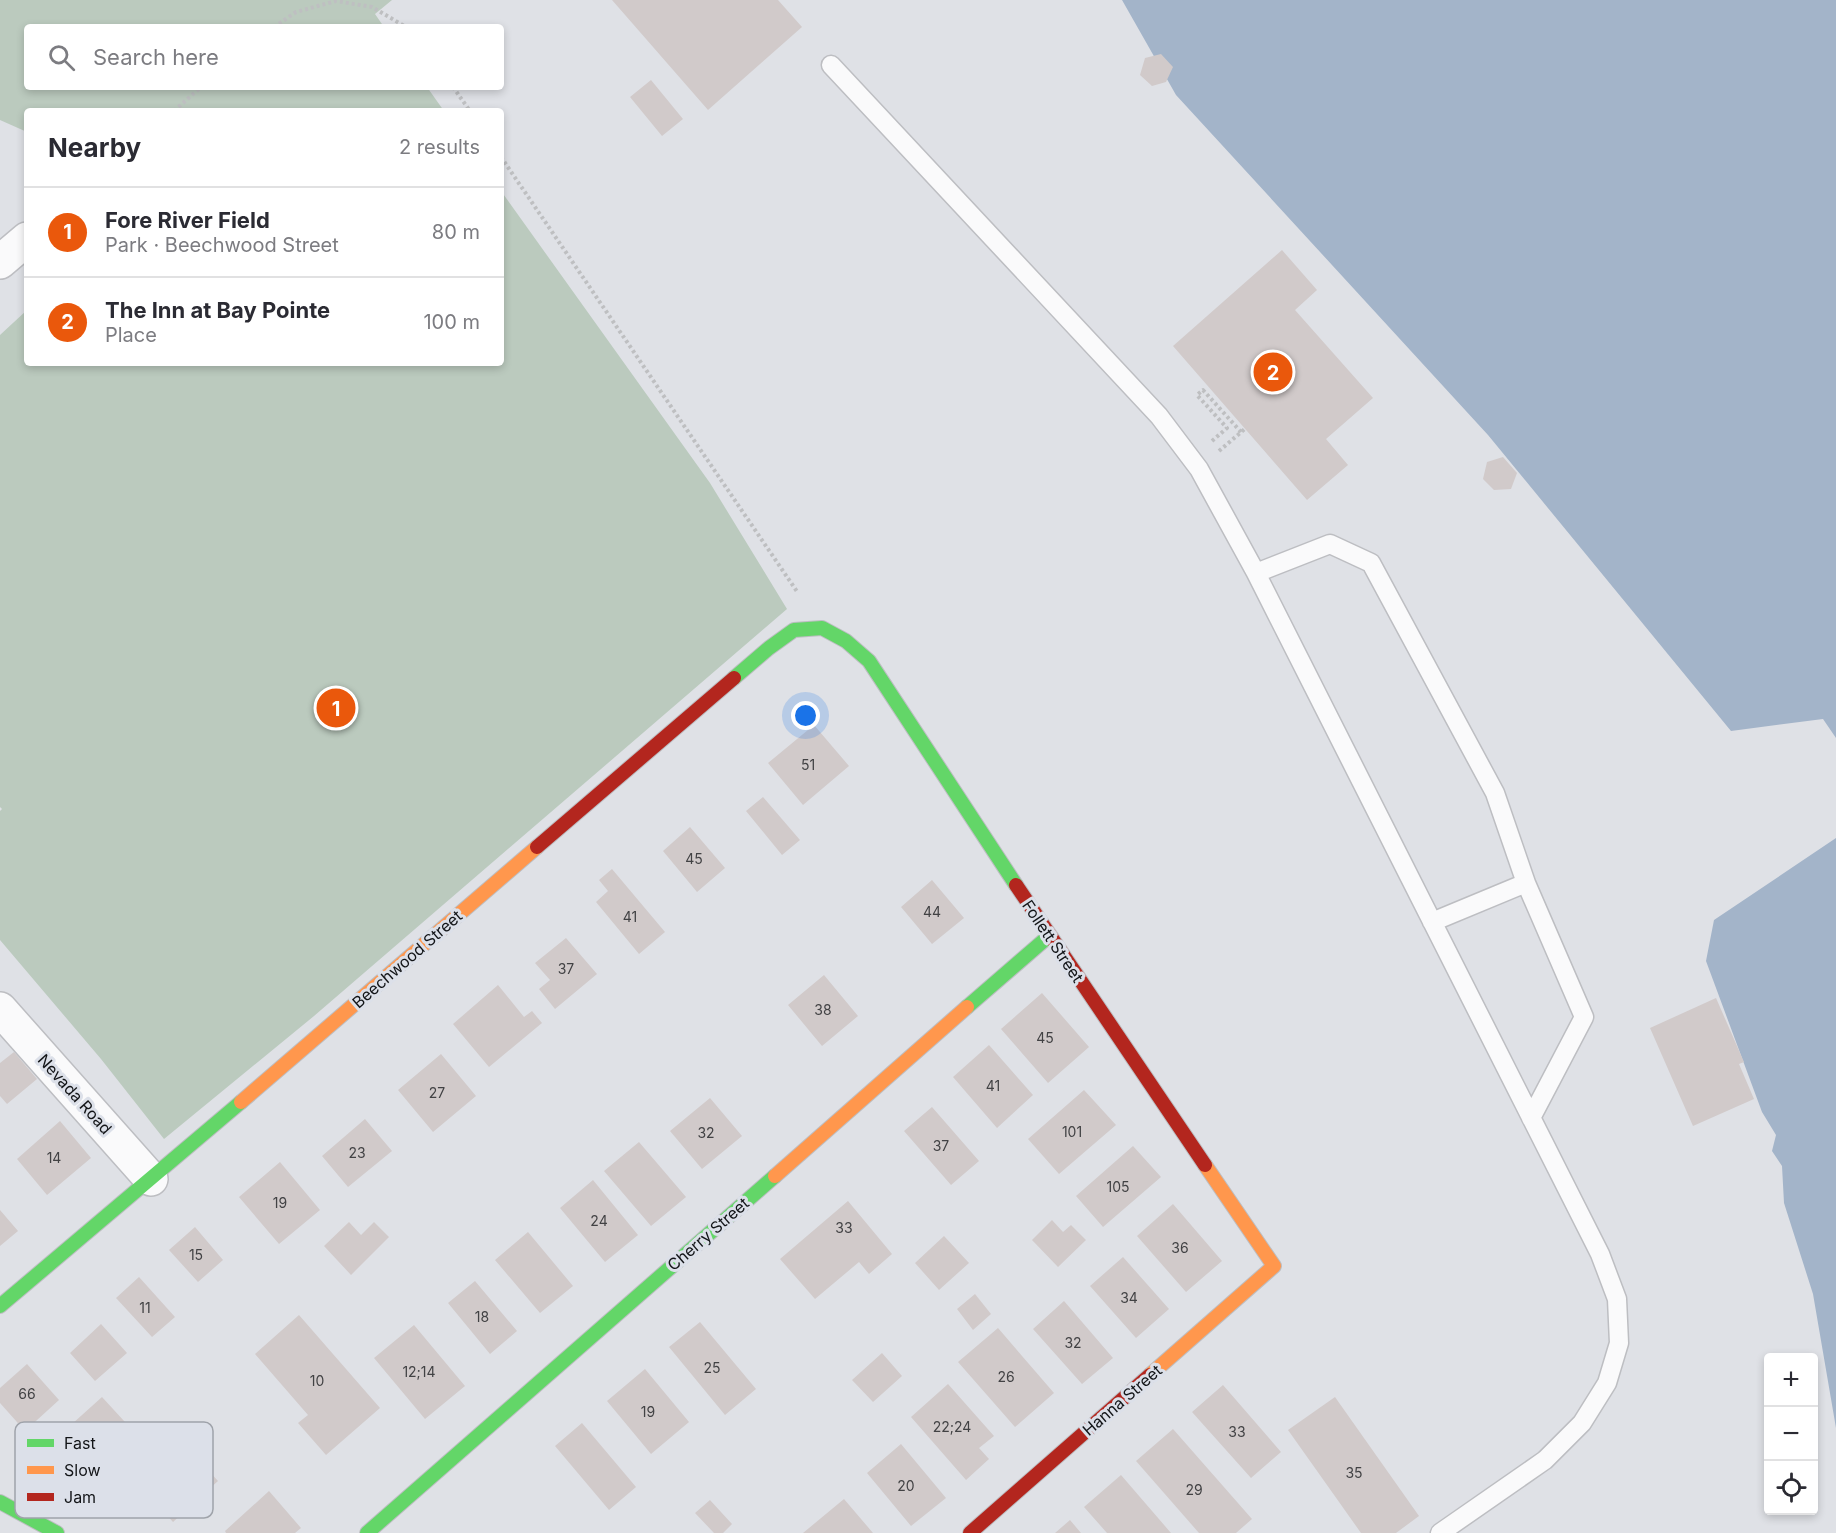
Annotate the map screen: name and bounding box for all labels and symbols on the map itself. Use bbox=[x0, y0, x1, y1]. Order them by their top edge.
pin: 2 bbox=[1254, 350, 1292, 394]
pin: 1 bbox=[316, 686, 356, 730]
your location bbox=[791, 701, 820, 730]
house number: 51 bbox=[801, 756, 815, 773]
house number: 45 bbox=[685, 850, 703, 867]
street label: Follett Street bbox=[1018, 896, 1088, 986]
house number: 44 bbox=[923, 903, 941, 920]
street label: Beechwood Street bbox=[348, 906, 466, 1012]
house number: 41 bbox=[623, 908, 637, 925]
house number: 37 bbox=[558, 960, 574, 977]
house number: 38 bbox=[814, 1001, 832, 1018]
house number: 45 bbox=[1036, 1029, 1054, 1046]
street label: Nevada Road bbox=[34, 1050, 116, 1138]
house number: 41 bbox=[986, 1077, 1000, 1094]
house number: 27 bbox=[429, 1084, 445, 1101]
house number: 101 bbox=[1062, 1123, 1082, 1140]
house number: 32 bbox=[697, 1124, 715, 1141]
house number: 37 bbox=[933, 1137, 949, 1154]
house number: 23 bbox=[348, 1144, 366, 1161]
house number: 14 bbox=[47, 1149, 61, 1166]
house number: 105 bbox=[1106, 1178, 1130, 1195]
street label: Cherry Street bbox=[663, 1193, 753, 1275]
house number: 19 bbox=[273, 1194, 287, 1211]
house number: 24 bbox=[590, 1212, 608, 1229]
house number: 33 bbox=[835, 1219, 853, 1236]
house number: 36 bbox=[1171, 1239, 1189, 1256]
house number: 15 bbox=[189, 1246, 203, 1263]
house number: 34 bbox=[1120, 1289, 1138, 1306]
house number: 11 bbox=[139, 1299, 151, 1316]
house number: 18 bbox=[475, 1308, 489, 1325]
house number: 32 bbox=[1064, 1334, 1082, 1351]
house number: 25 bbox=[703, 1359, 721, 1376]
street label: Hanna Street bbox=[1078, 1360, 1166, 1440]
house number: 12;14 bbox=[402, 1363, 436, 1380]
house number: 26 bbox=[997, 1368, 1015, 1385]
house number: 10 bbox=[310, 1372, 324, 1389]
house number: 66 bbox=[18, 1385, 36, 1402]
house number: 19 bbox=[641, 1403, 655, 1420]
house number: 22;24 bbox=[933, 1418, 971, 1435]
legend bbox=[15, 1422, 213, 1518]
house number: 33 bbox=[1228, 1423, 1246, 1440]
text: Fast bbox=[64, 1433, 96, 1453]
text: Slow bbox=[64, 1460, 101, 1480]
house number: 35 bbox=[1345, 1464, 1363, 1481]
house number: 20 bbox=[897, 1477, 915, 1494]
house number: 29 bbox=[1185, 1481, 1203, 1498]
text: Jam bbox=[64, 1487, 96, 1507]

